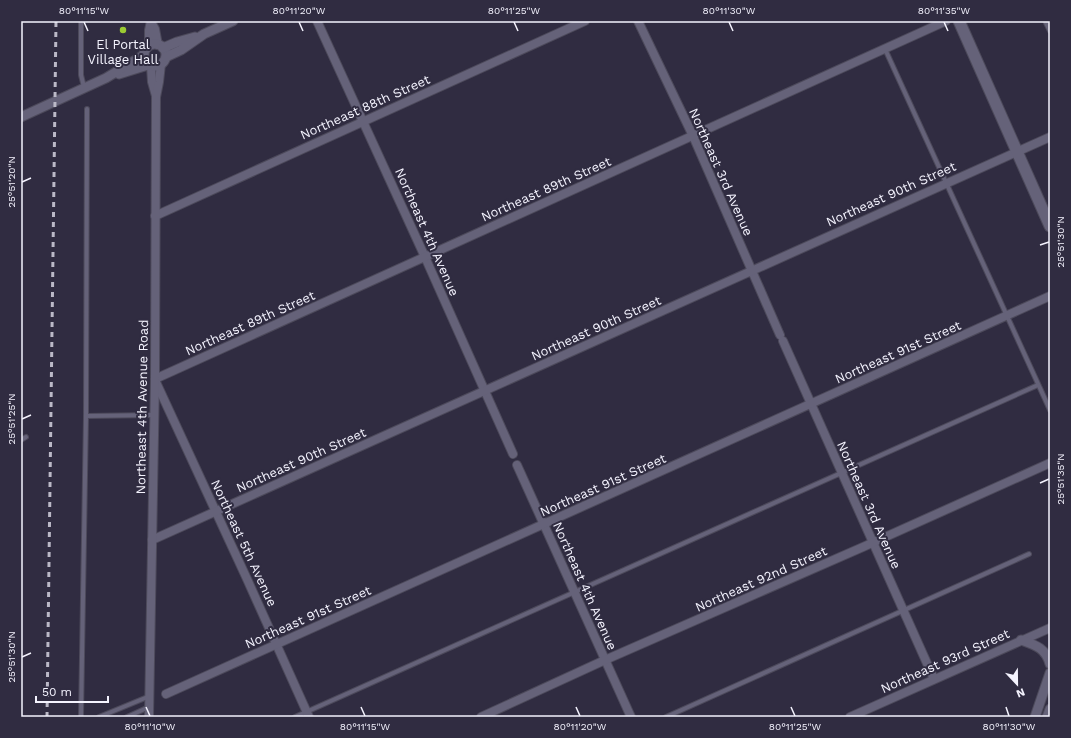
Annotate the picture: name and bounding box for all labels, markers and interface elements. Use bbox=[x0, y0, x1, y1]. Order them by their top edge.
text: 80°11'15"W bbox=[59, 5, 110, 16]
text: 80°11'20"W bbox=[273, 5, 326, 16]
text: 80°11'25"W bbox=[488, 5, 541, 16]
text: 80°11'30"W bbox=[703, 5, 756, 16]
text: 80°11'35"W bbox=[918, 5, 971, 16]
marker: El Portal Village Hall bbox=[118, 25, 128, 35]
place label: El Portal Village Hall bbox=[88, 37, 158, 67]
street label: Northeast 88th Street bbox=[298, 71, 433, 142]
street label: Northeast 3rd Avenue bbox=[686, 106, 756, 238]
street label: Northeast 89th Street bbox=[479, 153, 614, 224]
text: 25°51'20"N bbox=[6, 156, 17, 208]
street label: Northeast 90th Street bbox=[824, 158, 959, 229]
street label: Northeast 4th Avenue bbox=[392, 166, 462, 298]
text: 25°51'30"N bbox=[1055, 216, 1066, 268]
street label: Northeast 89th Street bbox=[183, 287, 318, 358]
street label: Northeast 90th Street bbox=[529, 292, 664, 363]
street label: Northeast 91st Street bbox=[833, 317, 964, 387]
street label: Northeast 4th Avenue Road bbox=[133, 320, 151, 494]
text: 25°51'25"N bbox=[6, 393, 17, 445]
street label: Northeast 90th Street bbox=[234, 424, 369, 495]
street label: Northeast 3rd Avenue bbox=[834, 439, 904, 571]
street label: Northeast 91st Street bbox=[538, 450, 669, 520]
text: 25°51'35"N bbox=[1055, 453, 1066, 505]
street label: Northeast 5th Avenue bbox=[208, 477, 280, 609]
street label: Northeast 4th Avenue bbox=[550, 520, 620, 652]
street label: Northeast 92nd Street bbox=[693, 543, 830, 615]
street label: Northeast 91st Street bbox=[243, 582, 374, 652]
street label: Northeast 93rd Street bbox=[878, 626, 1012, 696]
text: 25°51'30"N bbox=[6, 631, 17, 683]
north arrow bbox=[997, 664, 1037, 704]
scale bar bbox=[36, 678, 108, 704]
text: 50 m bbox=[42, 685, 72, 699]
text: N bbox=[1014, 685, 1027, 700]
text: 80°11'10"W bbox=[125, 721, 176, 732]
text: 80°11'15"W bbox=[340, 721, 391, 732]
text: 80°11'20"W bbox=[554, 721, 607, 732]
text: 80°11'25"W bbox=[769, 721, 822, 732]
text: 80°11'30"W bbox=[983, 721, 1036, 732]

